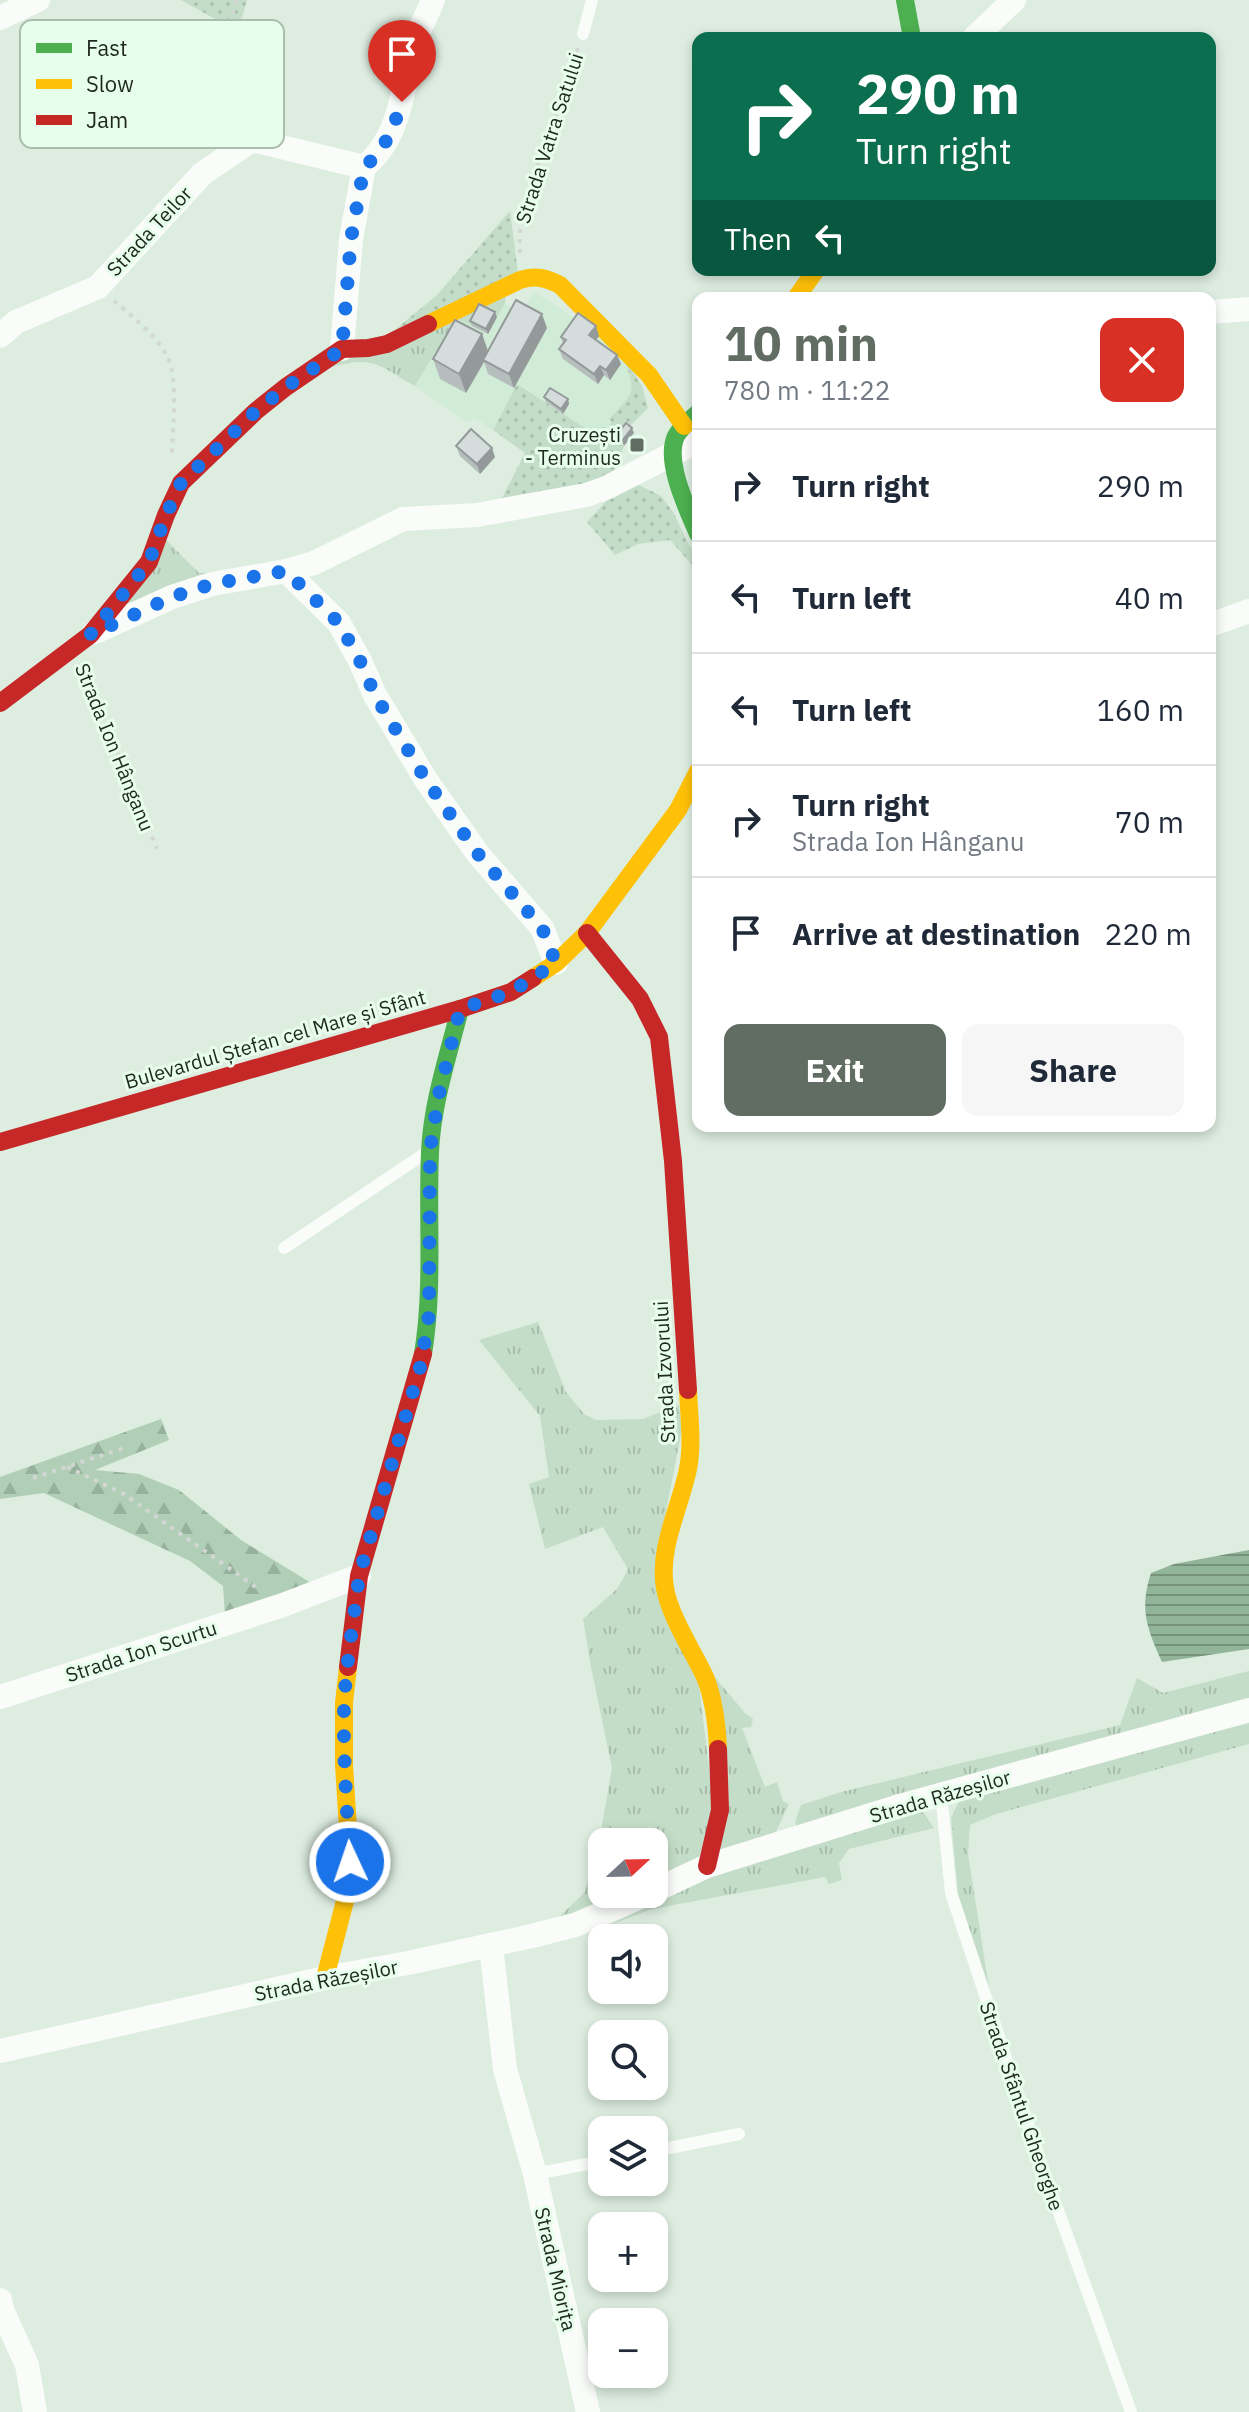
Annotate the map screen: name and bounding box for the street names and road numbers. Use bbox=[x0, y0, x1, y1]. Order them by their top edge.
street label: Strada Vatra Satului bbox=[509, 49, 589, 227]
street label: Strada Teilor bbox=[100, 180, 198, 282]
street label: Strada Ion Hânganu bbox=[69, 659, 161, 835]
street label: Bulevardul Ștefan cel Mare și Sfânt bbox=[121, 983, 429, 1095]
street label: Strada Izvorului bbox=[647, 1300, 681, 1444]
street label: Strada Ion Scurtu bbox=[62, 1614, 220, 1688]
street label: Strada Răzeșilor bbox=[866, 1763, 1014, 1829]
street label: Strada Răzeșilor bbox=[252, 1953, 400, 2007]
street label: Strada Sfântul Gheorghe bbox=[974, 1998, 1070, 2214]
street label: Strada Miorița bbox=[529, 2205, 583, 2334]

